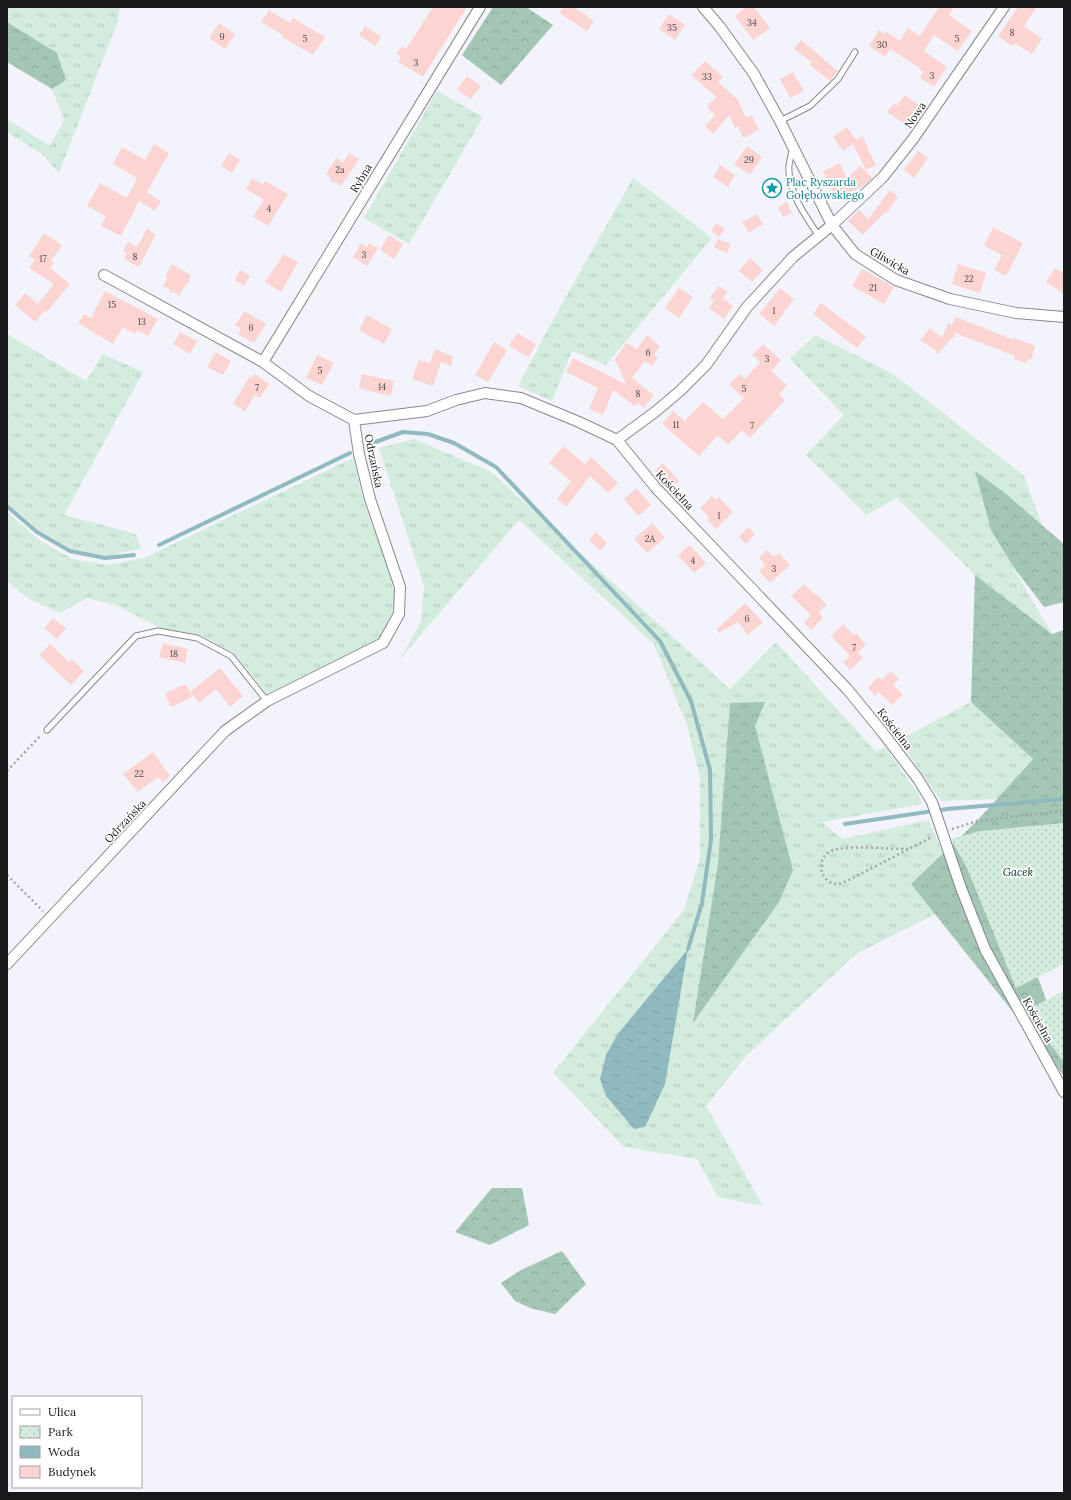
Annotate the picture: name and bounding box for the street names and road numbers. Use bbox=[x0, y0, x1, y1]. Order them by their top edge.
street label: Nowa bbox=[901, 99, 929, 131]
street label: Rybna bbox=[347, 161, 375, 195]
street label: Gliwicka bbox=[868, 244, 913, 278]
street label: Odrzańska bbox=[361, 433, 387, 490]
street label: Kościelna bbox=[653, 467, 697, 513]
street label: Kościelna bbox=[874, 705, 916, 753]
street label: Odrzańska bbox=[101, 796, 149, 846]
street label: Kościelna bbox=[1020, 995, 1056, 1045]

